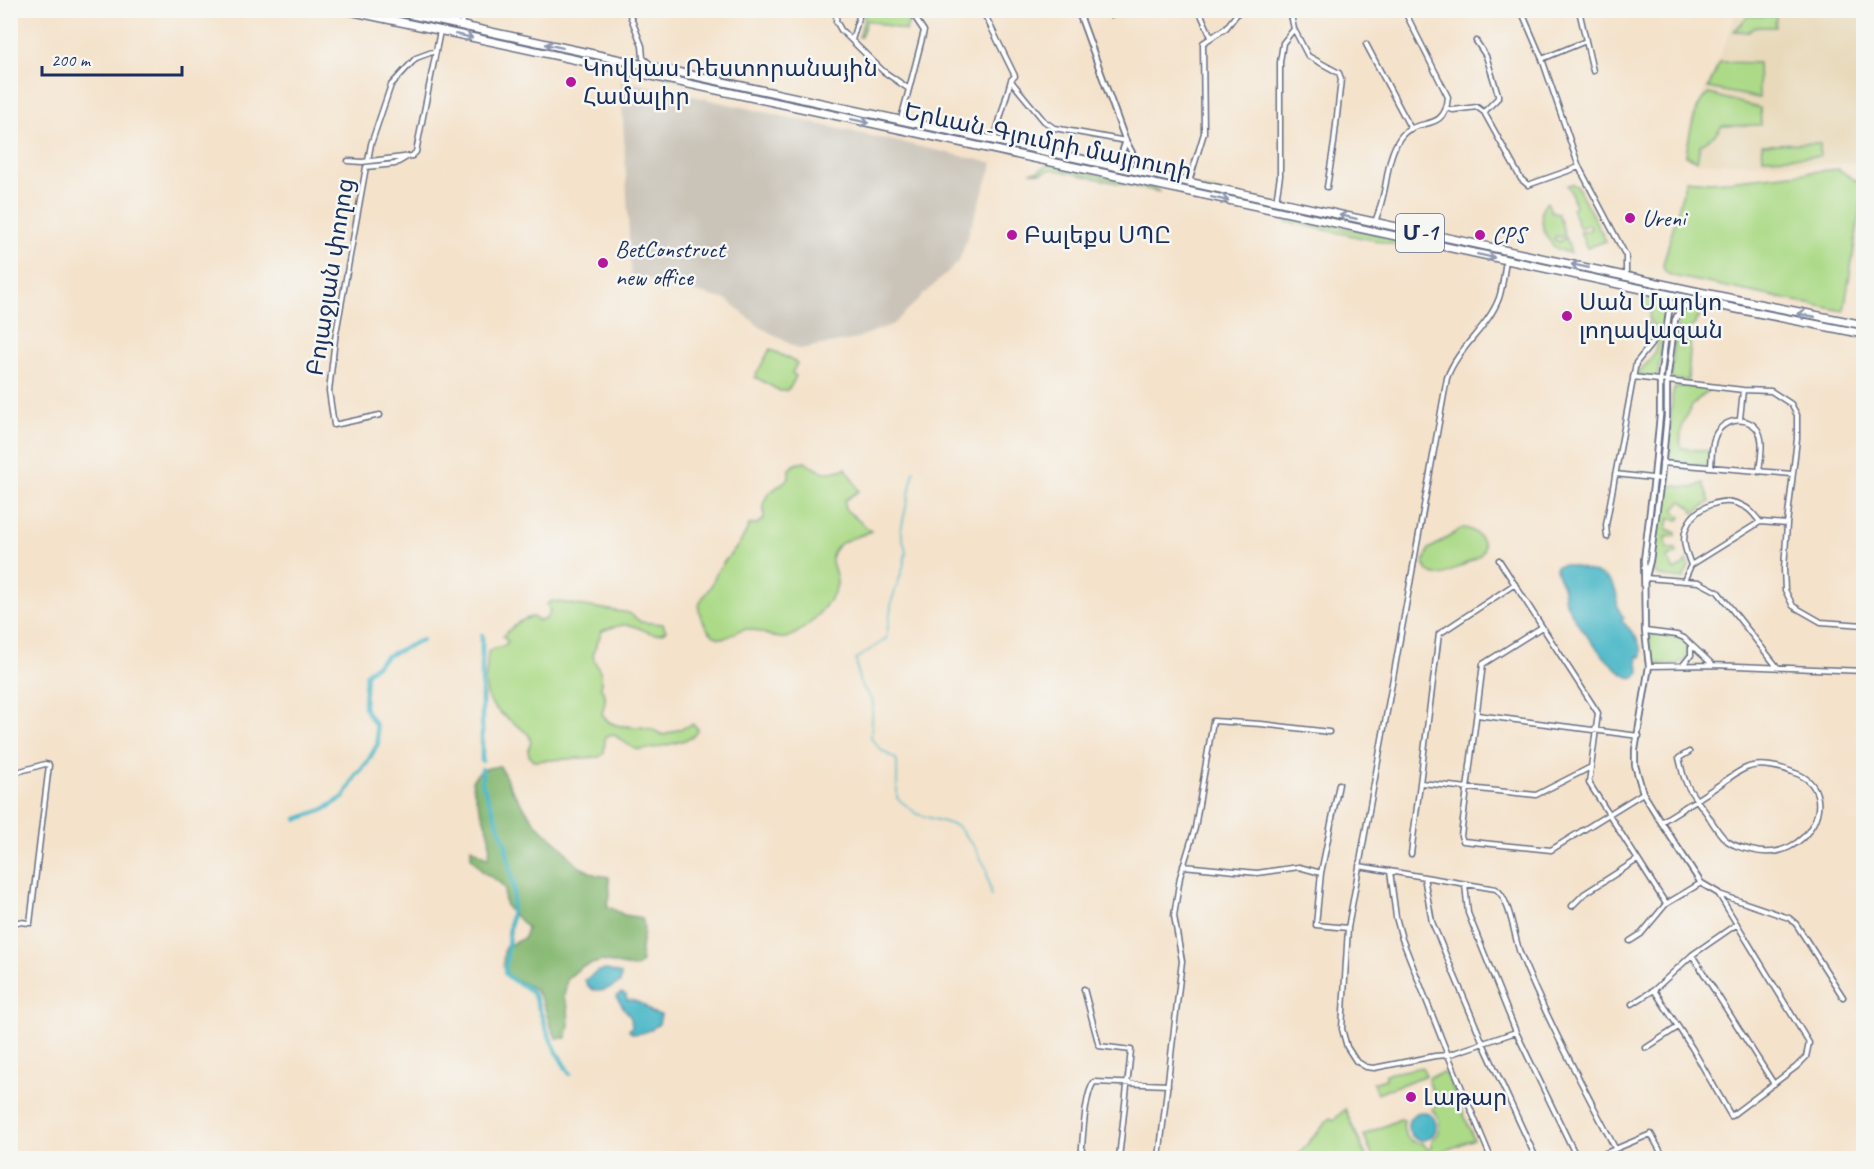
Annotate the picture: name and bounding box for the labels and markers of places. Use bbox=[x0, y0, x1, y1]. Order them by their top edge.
place label: Կովկաս Ռեստորանային Համալիր bbox=[583, 53, 878, 111]
marker: Կովկաս Ռեստորանային Համալիր bbox=[564, 75, 578, 89]
place label: Ureni bbox=[1642, 203, 1688, 233]
marker: Ureni bbox=[1623, 211, 1637, 225]
place label: Բալեքս ՍՊԸ bbox=[1024, 220, 1171, 250]
place label: CPS bbox=[1492, 220, 1529, 250]
marker: Բալեքս ՍՊԸ bbox=[1005, 228, 1019, 242]
marker: CPS bbox=[1473, 228, 1487, 242]
place label: BetConstruct new office bbox=[615, 234, 727, 292]
marker: BetConstruct new office bbox=[596, 256, 610, 270]
place label: Սան Մարկո լողավազան bbox=[1579, 287, 1723, 345]
marker: Սան Մարկո լողավազան bbox=[1560, 309, 1574, 323]
place label: Լաթար bbox=[1423, 1082, 1507, 1112]
marker: Լաթար bbox=[1404, 1090, 1418, 1104]

